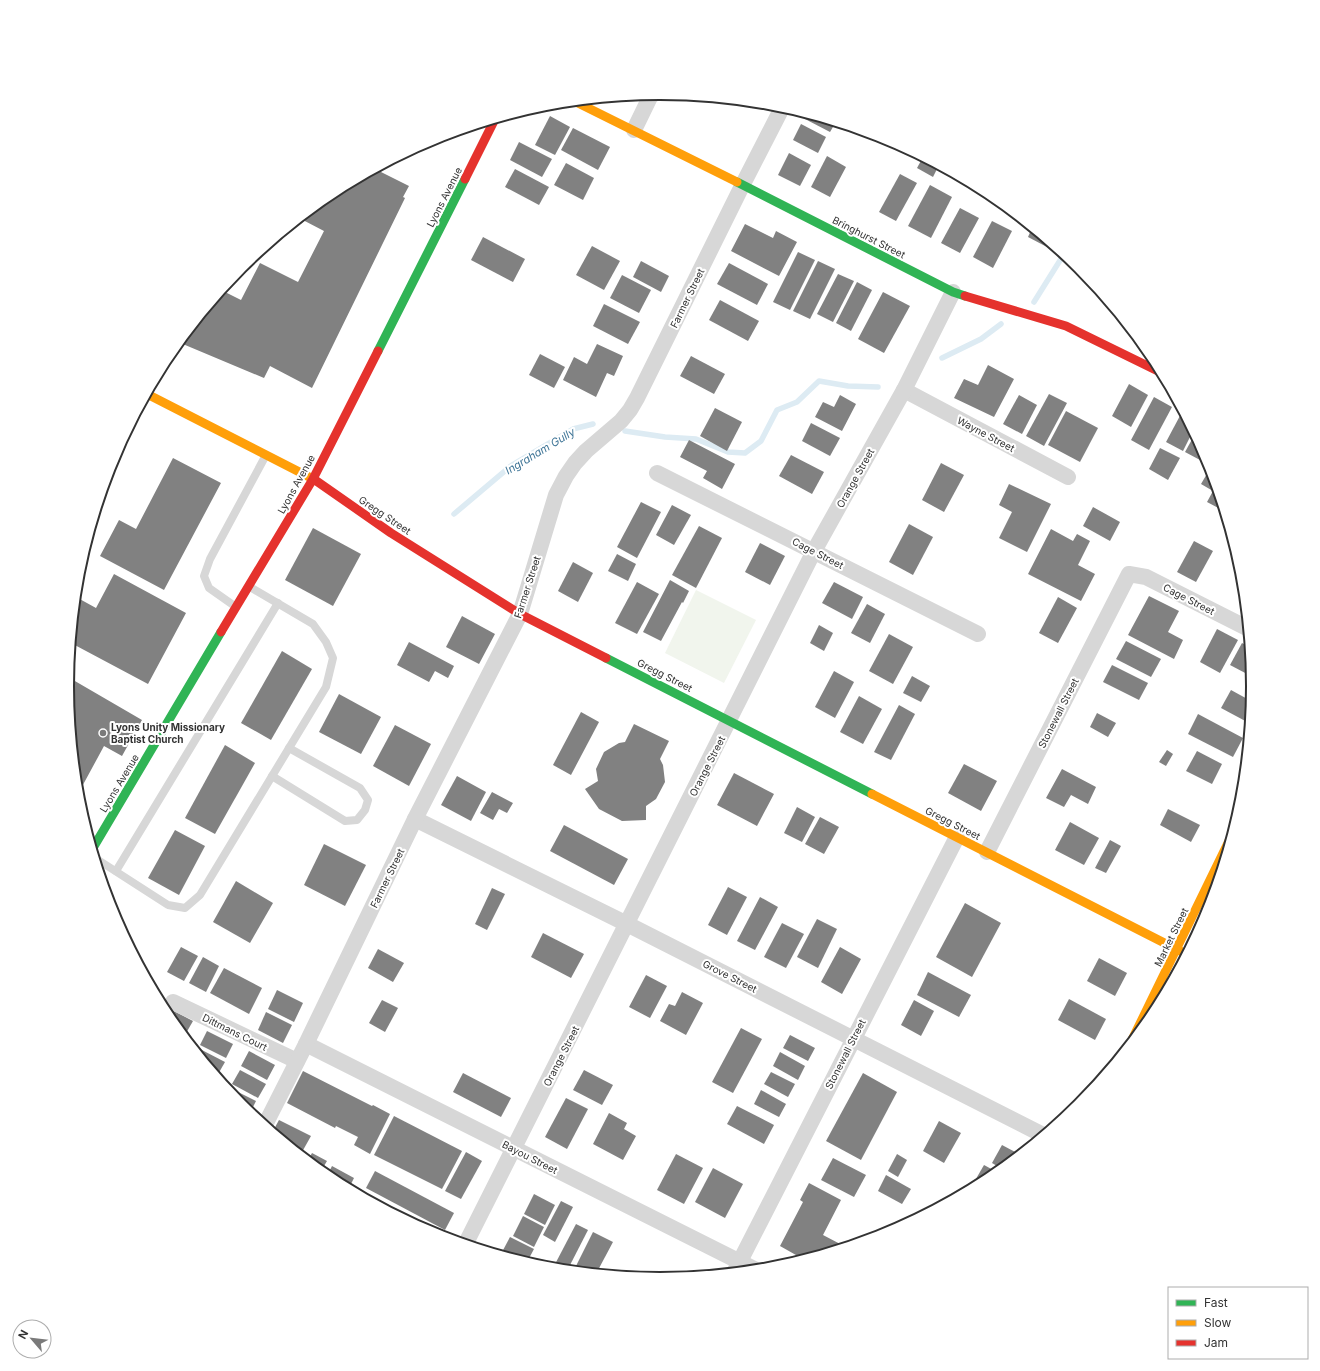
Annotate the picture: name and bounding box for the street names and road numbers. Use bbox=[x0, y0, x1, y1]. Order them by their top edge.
street label: Lyons Avenue bbox=[424, 165, 464, 229]
street label: Bringhurst Street bbox=[831, 213, 908, 261]
street label: Farmer Street bbox=[667, 266, 707, 330]
street label: Wayne Street bbox=[955, 414, 1017, 454]
street label: Orange Street bbox=[834, 446, 877, 510]
street label: Lyons Avenue bbox=[275, 452, 317, 516]
street label: Gregg Street bbox=[357, 493, 414, 537]
street label: Cage Street bbox=[790, 535, 846, 571]
street label: Farmer Street bbox=[511, 554, 543, 620]
street label: Cage Street bbox=[1161, 581, 1217, 617]
street label: Gregg Street bbox=[635, 656, 695, 694]
street label: Stonewall Street bbox=[1035, 675, 1081, 750]
street label: Orange Street bbox=[687, 733, 728, 798]
street label: Lyons Avenue bbox=[97, 752, 141, 814]
street label: Gregg Street bbox=[923, 804, 983, 842]
street label: Farmer Street bbox=[367, 846, 407, 910]
street label: Market Street bbox=[1152, 905, 1191, 968]
street label: Grove Street bbox=[701, 957, 760, 995]
street label: Dittmans Court bbox=[201, 1011, 270, 1053]
street label: Stonewall Street bbox=[822, 1016, 868, 1091]
street label: Orange Street bbox=[541, 1023, 582, 1088]
street label: Bayou Street bbox=[500, 1138, 560, 1176]

